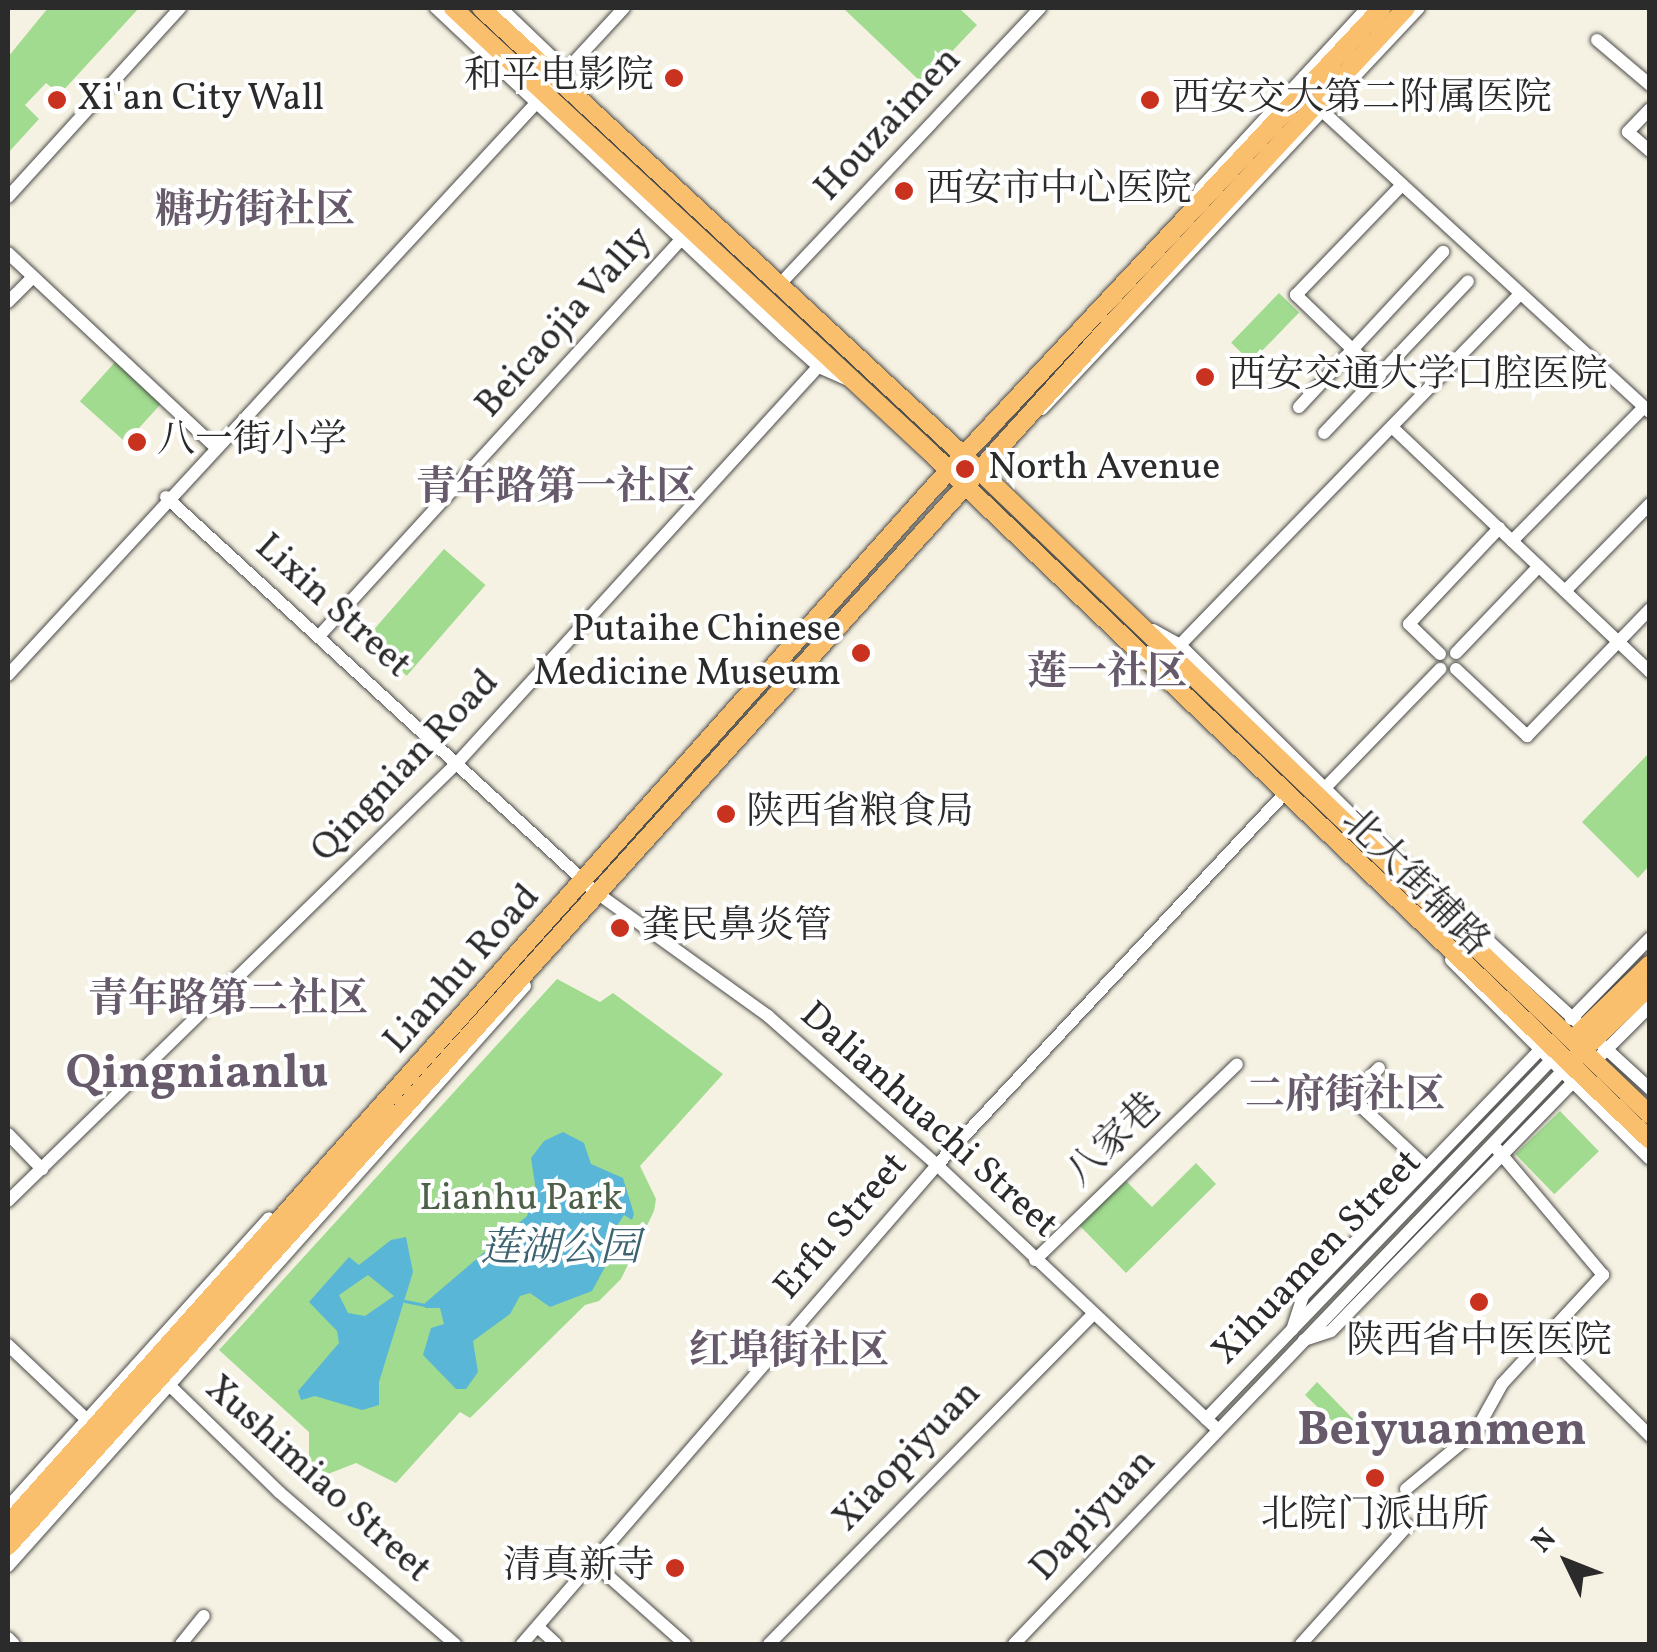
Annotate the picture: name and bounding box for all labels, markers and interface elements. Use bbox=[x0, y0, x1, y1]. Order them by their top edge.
street label: Houzaimen bbox=[806, 39, 972, 211]
place label: 和平电影院 bbox=[464, 55, 654, 101]
marker: 和平电影院 bbox=[663, 67, 685, 89]
place label: Xi'an City Wall bbox=[77, 77, 327, 123]
place label: 西安交大第二附属医院 bbox=[1172, 77, 1552, 123]
marker: 西安交大第二附属医院 bbox=[1137, 87, 1163, 113]
marker: Xi'an City Wall bbox=[46, 89, 68, 111]
place label: 西安市中心医院 bbox=[926, 168, 1192, 214]
marker: 西安市中心医院 bbox=[891, 178, 917, 204]
district label: 糖坊街社区 bbox=[155, 188, 355, 236]
street label: Beicaojia Vally bbox=[467, 218, 663, 428]
place label: 西安交通大学口腔医院 bbox=[1228, 354, 1608, 400]
marker: 西安交通大学口腔医院 bbox=[1192, 364, 1218, 390]
place label: 八一街小学 bbox=[157, 419, 347, 465]
marker: 八一街小学 bbox=[126, 431, 148, 453]
place label: North Avenue bbox=[988, 446, 1220, 492]
marker: North Avenue bbox=[952, 456, 978, 482]
district label: 青年路第一社区 bbox=[416, 465, 696, 513]
street label: Lixin Street bbox=[245, 525, 419, 689]
place label: Putaihe Chinese Medicine Museum bbox=[533, 608, 841, 698]
marker: Putaihe Chinese Medicine Museum bbox=[850, 642, 872, 664]
district label: 莲一社区 bbox=[1027, 650, 1187, 698]
street label: Qingnian Road bbox=[303, 661, 509, 873]
place label: 陕西省粮食局 bbox=[746, 791, 974, 837]
street label: 北大街辅路 bbox=[1331, 800, 1497, 966]
marker: 陕西省粮食局 bbox=[715, 803, 737, 825]
street label: Lianhu Road bbox=[375, 876, 551, 1064]
place label: 龚民鼻炎管 bbox=[642, 905, 832, 951]
marker: 龚民鼻炎管 bbox=[607, 915, 633, 941]
district label: 青年路第二社区 bbox=[88, 977, 368, 1025]
street label: Dalianhuachi Street bbox=[790, 993, 1066, 1249]
district label: Qingnianlu bbox=[66, 1046, 328, 1104]
district label: 二府街社区 bbox=[1245, 1073, 1445, 1121]
street label: 八家巷 bbox=[1058, 1085, 1172, 1197]
street label: Xihuamen Street bbox=[1204, 1141, 1432, 1375]
street label: Erfu Street bbox=[766, 1144, 918, 1310]
park label: Lianhu Park bbox=[419, 1177, 623, 1223]
water label: 莲湖公园 bbox=[480, 1226, 640, 1274]
marker: 陕西省中医医院 bbox=[1466, 1289, 1492, 1315]
place label: 陕西省中医医院 bbox=[1346, 1320, 1612, 1366]
district label: 红埠街社区 bbox=[689, 1329, 889, 1377]
street label: Xushimiao Street bbox=[195, 1367, 439, 1593]
street label: Xiaopiyuan bbox=[825, 1372, 991, 1542]
district label: Beiyuanmen bbox=[1297, 1403, 1587, 1461]
street label: Dapiyuan bbox=[1022, 1441, 1166, 1591]
marker: 北院门派出所 bbox=[1364, 1467, 1386, 1489]
place label: 北院门派出所 bbox=[1261, 1494, 1489, 1540]
north arrow bbox=[1517, 1512, 1617, 1612]
text: N bbox=[1523, 1520, 1566, 1562]
place label: 清真新寺 bbox=[503, 1545, 655, 1591]
marker: 清真新寺 bbox=[664, 1557, 686, 1579]

